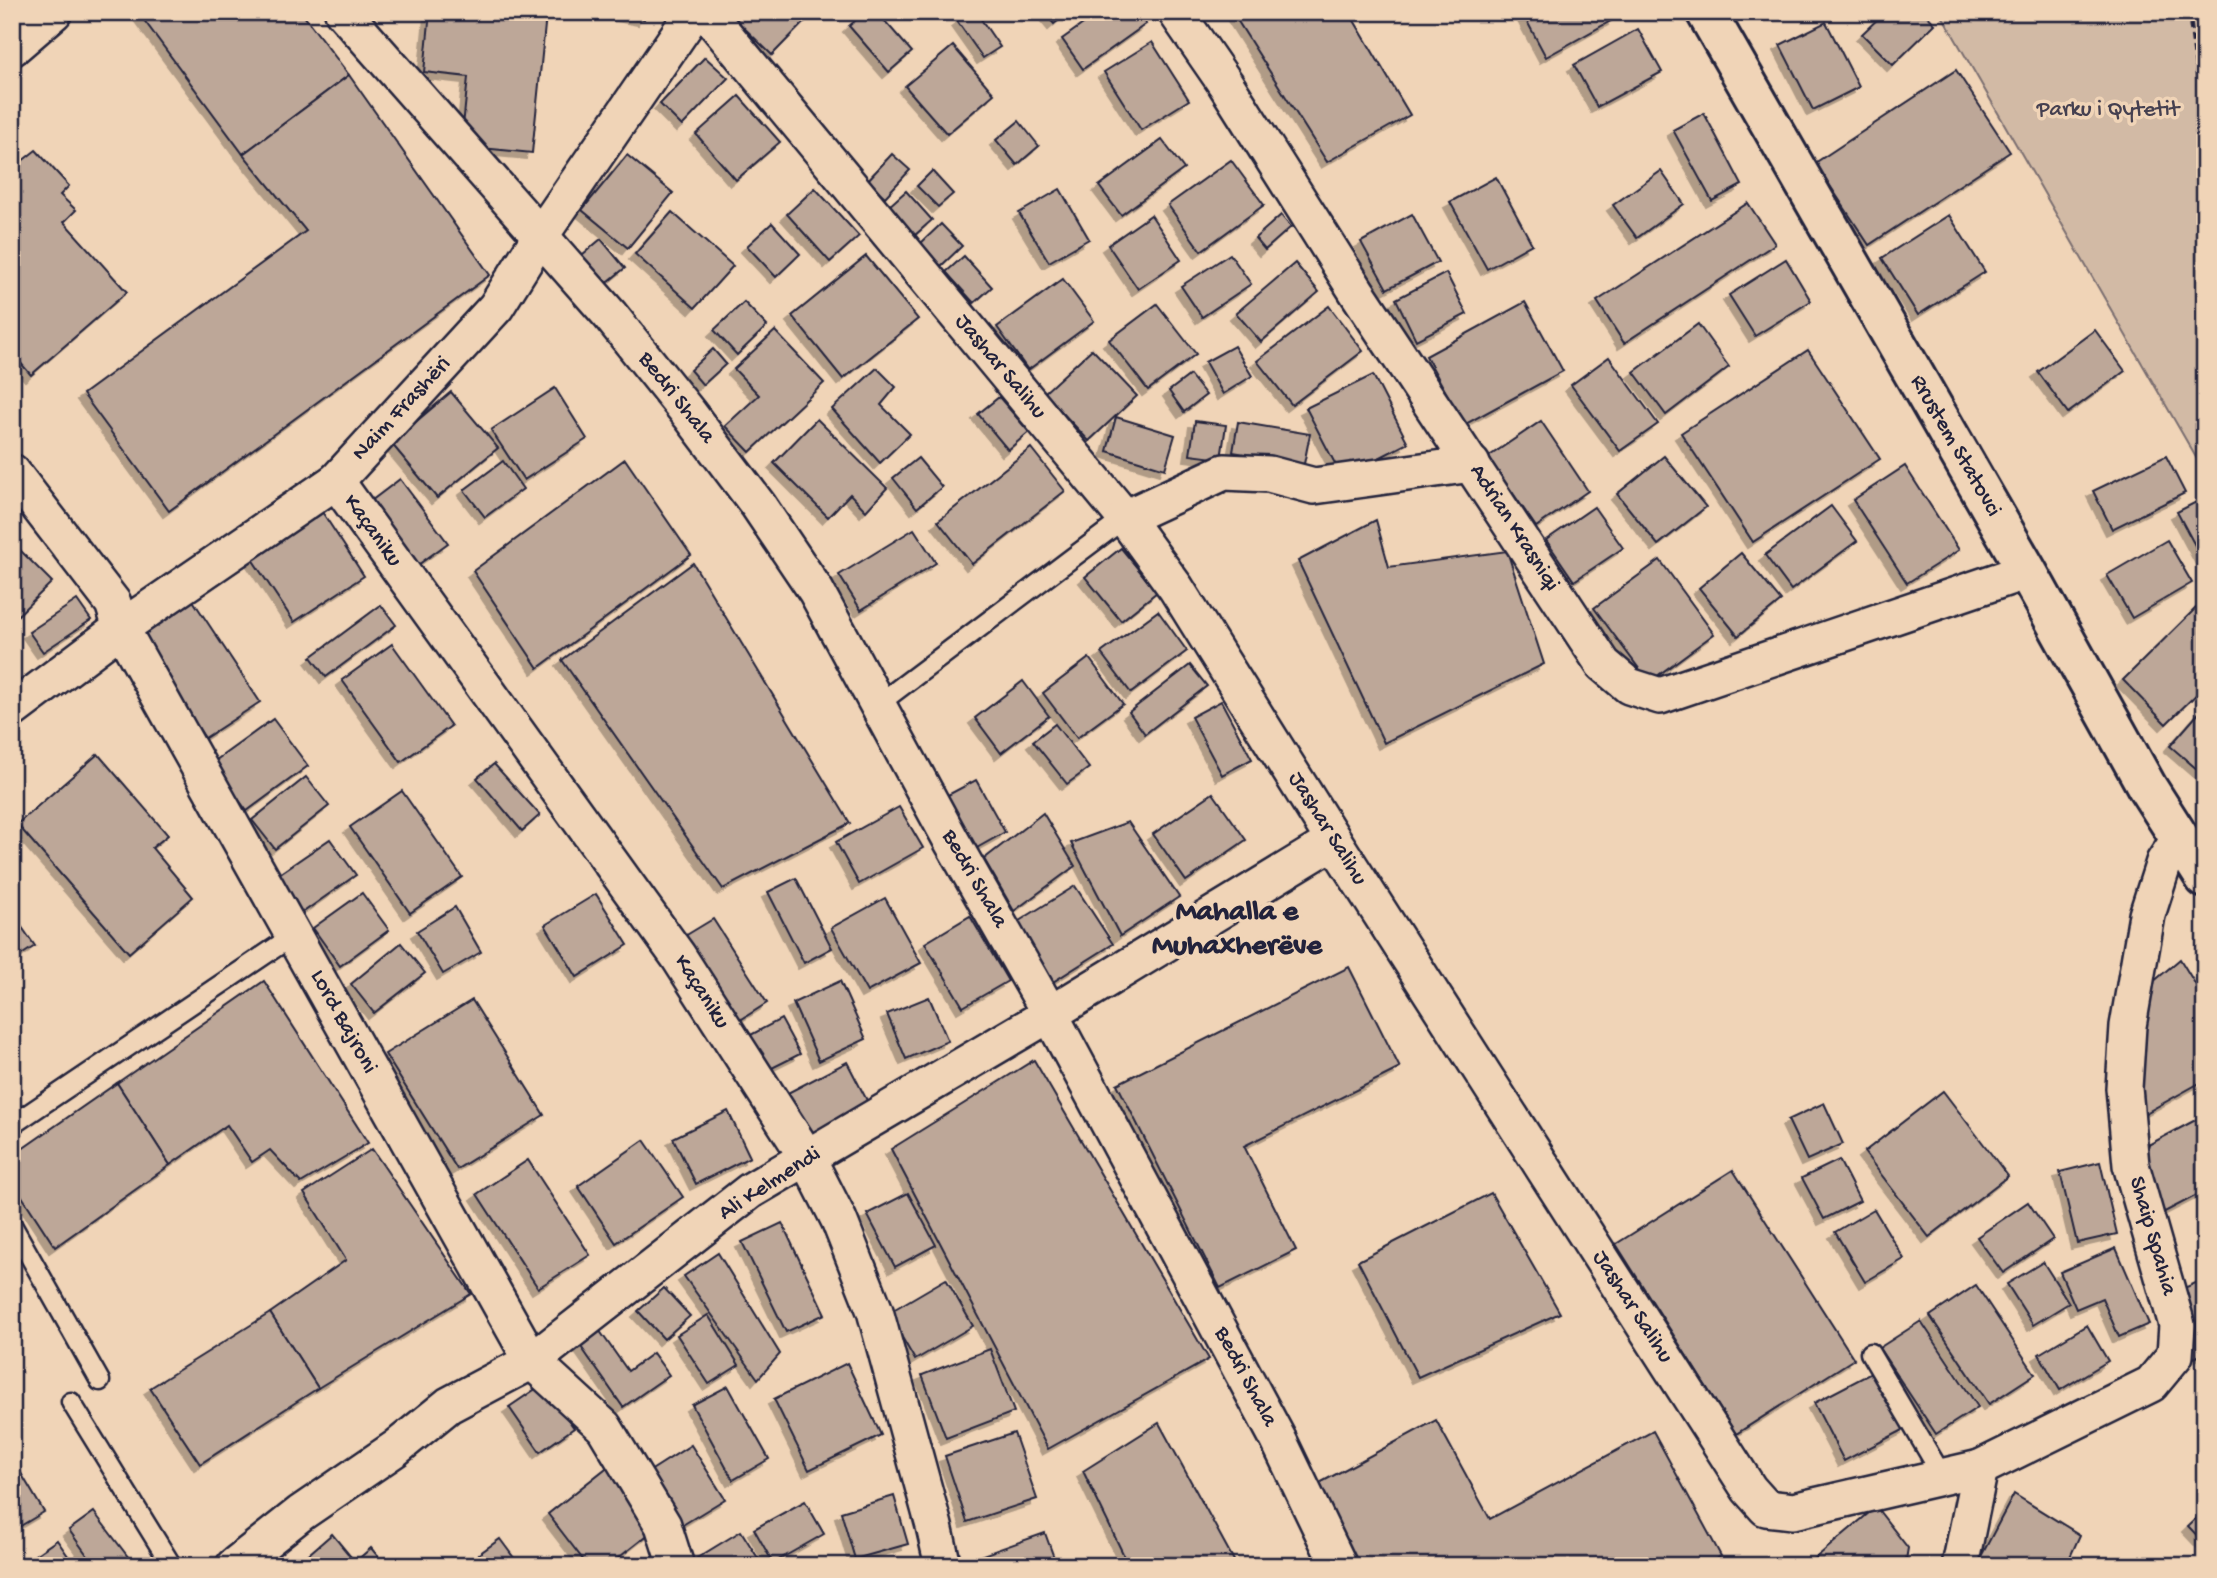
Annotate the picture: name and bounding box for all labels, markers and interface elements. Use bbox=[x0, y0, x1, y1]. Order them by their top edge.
park label: Parku i Qytetit bbox=[2036, 97, 2181, 124]
street label: Jashar Salihu bbox=[948, 309, 1052, 425]
street label: Bedri Shala bbox=[631, 346, 721, 450]
street label: Naim Frashëri bbox=[347, 351, 457, 467]
street label: Rrustem Statovci bbox=[1903, 370, 2007, 522]
street label: Adrian Krasniqi bbox=[1463, 459, 1565, 597]
street label: Kaçaniku bbox=[337, 489, 407, 573]
street label: Jashar Salihu bbox=[1281, 767, 1373, 891]
street label: Bedri Shala bbox=[934, 824, 1014, 934]
district label: Mahalla e Muhaxherëve bbox=[1152, 896, 1323, 965]
street label: Kaçaniku bbox=[667, 950, 735, 1034]
street label: Lord Bajroni bbox=[303, 965, 383, 1079]
street label: Ali Kelmendi bbox=[714, 1141, 826, 1227]
street label: Shaip Spahia bbox=[2122, 1173, 2182, 1300]
street label: Jashar Salihu bbox=[1586, 1246, 1678, 1369]
street label: Bedri Shala bbox=[1207, 1322, 1283, 1433]

